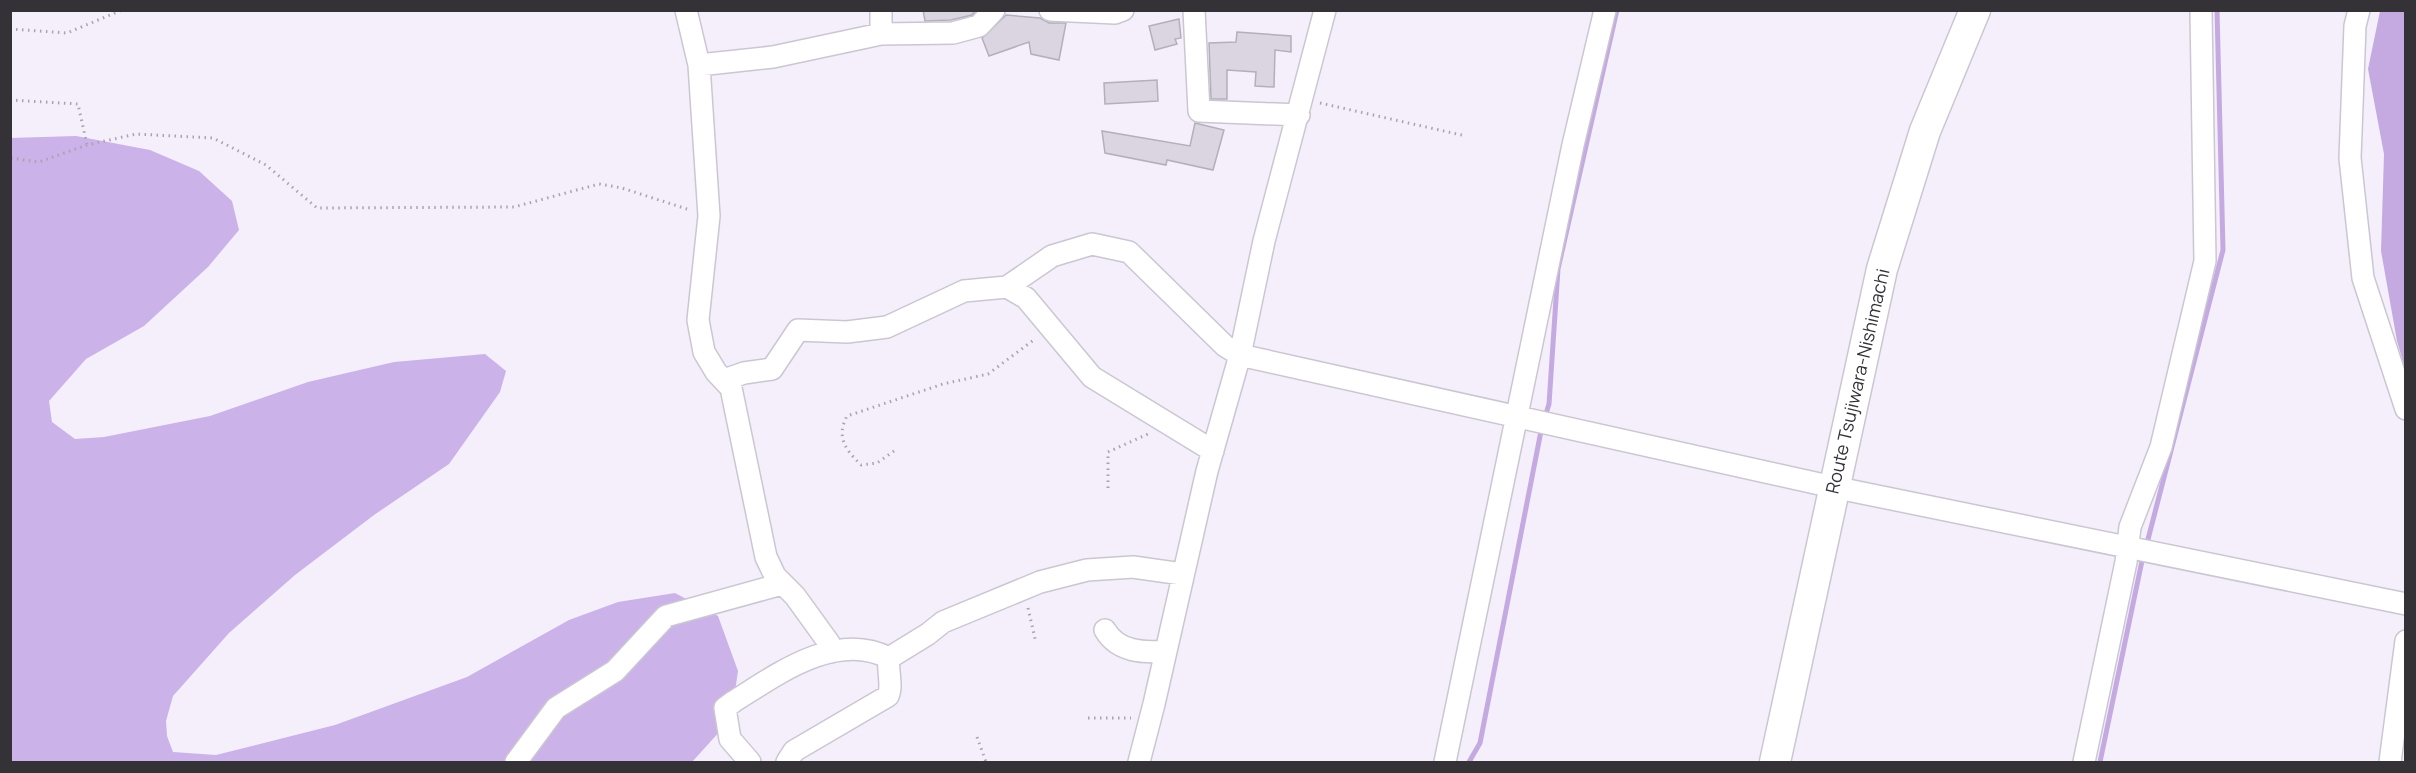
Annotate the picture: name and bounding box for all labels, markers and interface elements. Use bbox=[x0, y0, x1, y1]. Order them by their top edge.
street label: Route Tsujiwara-Nishimachi bbox=[1819, 266, 1895, 496]

